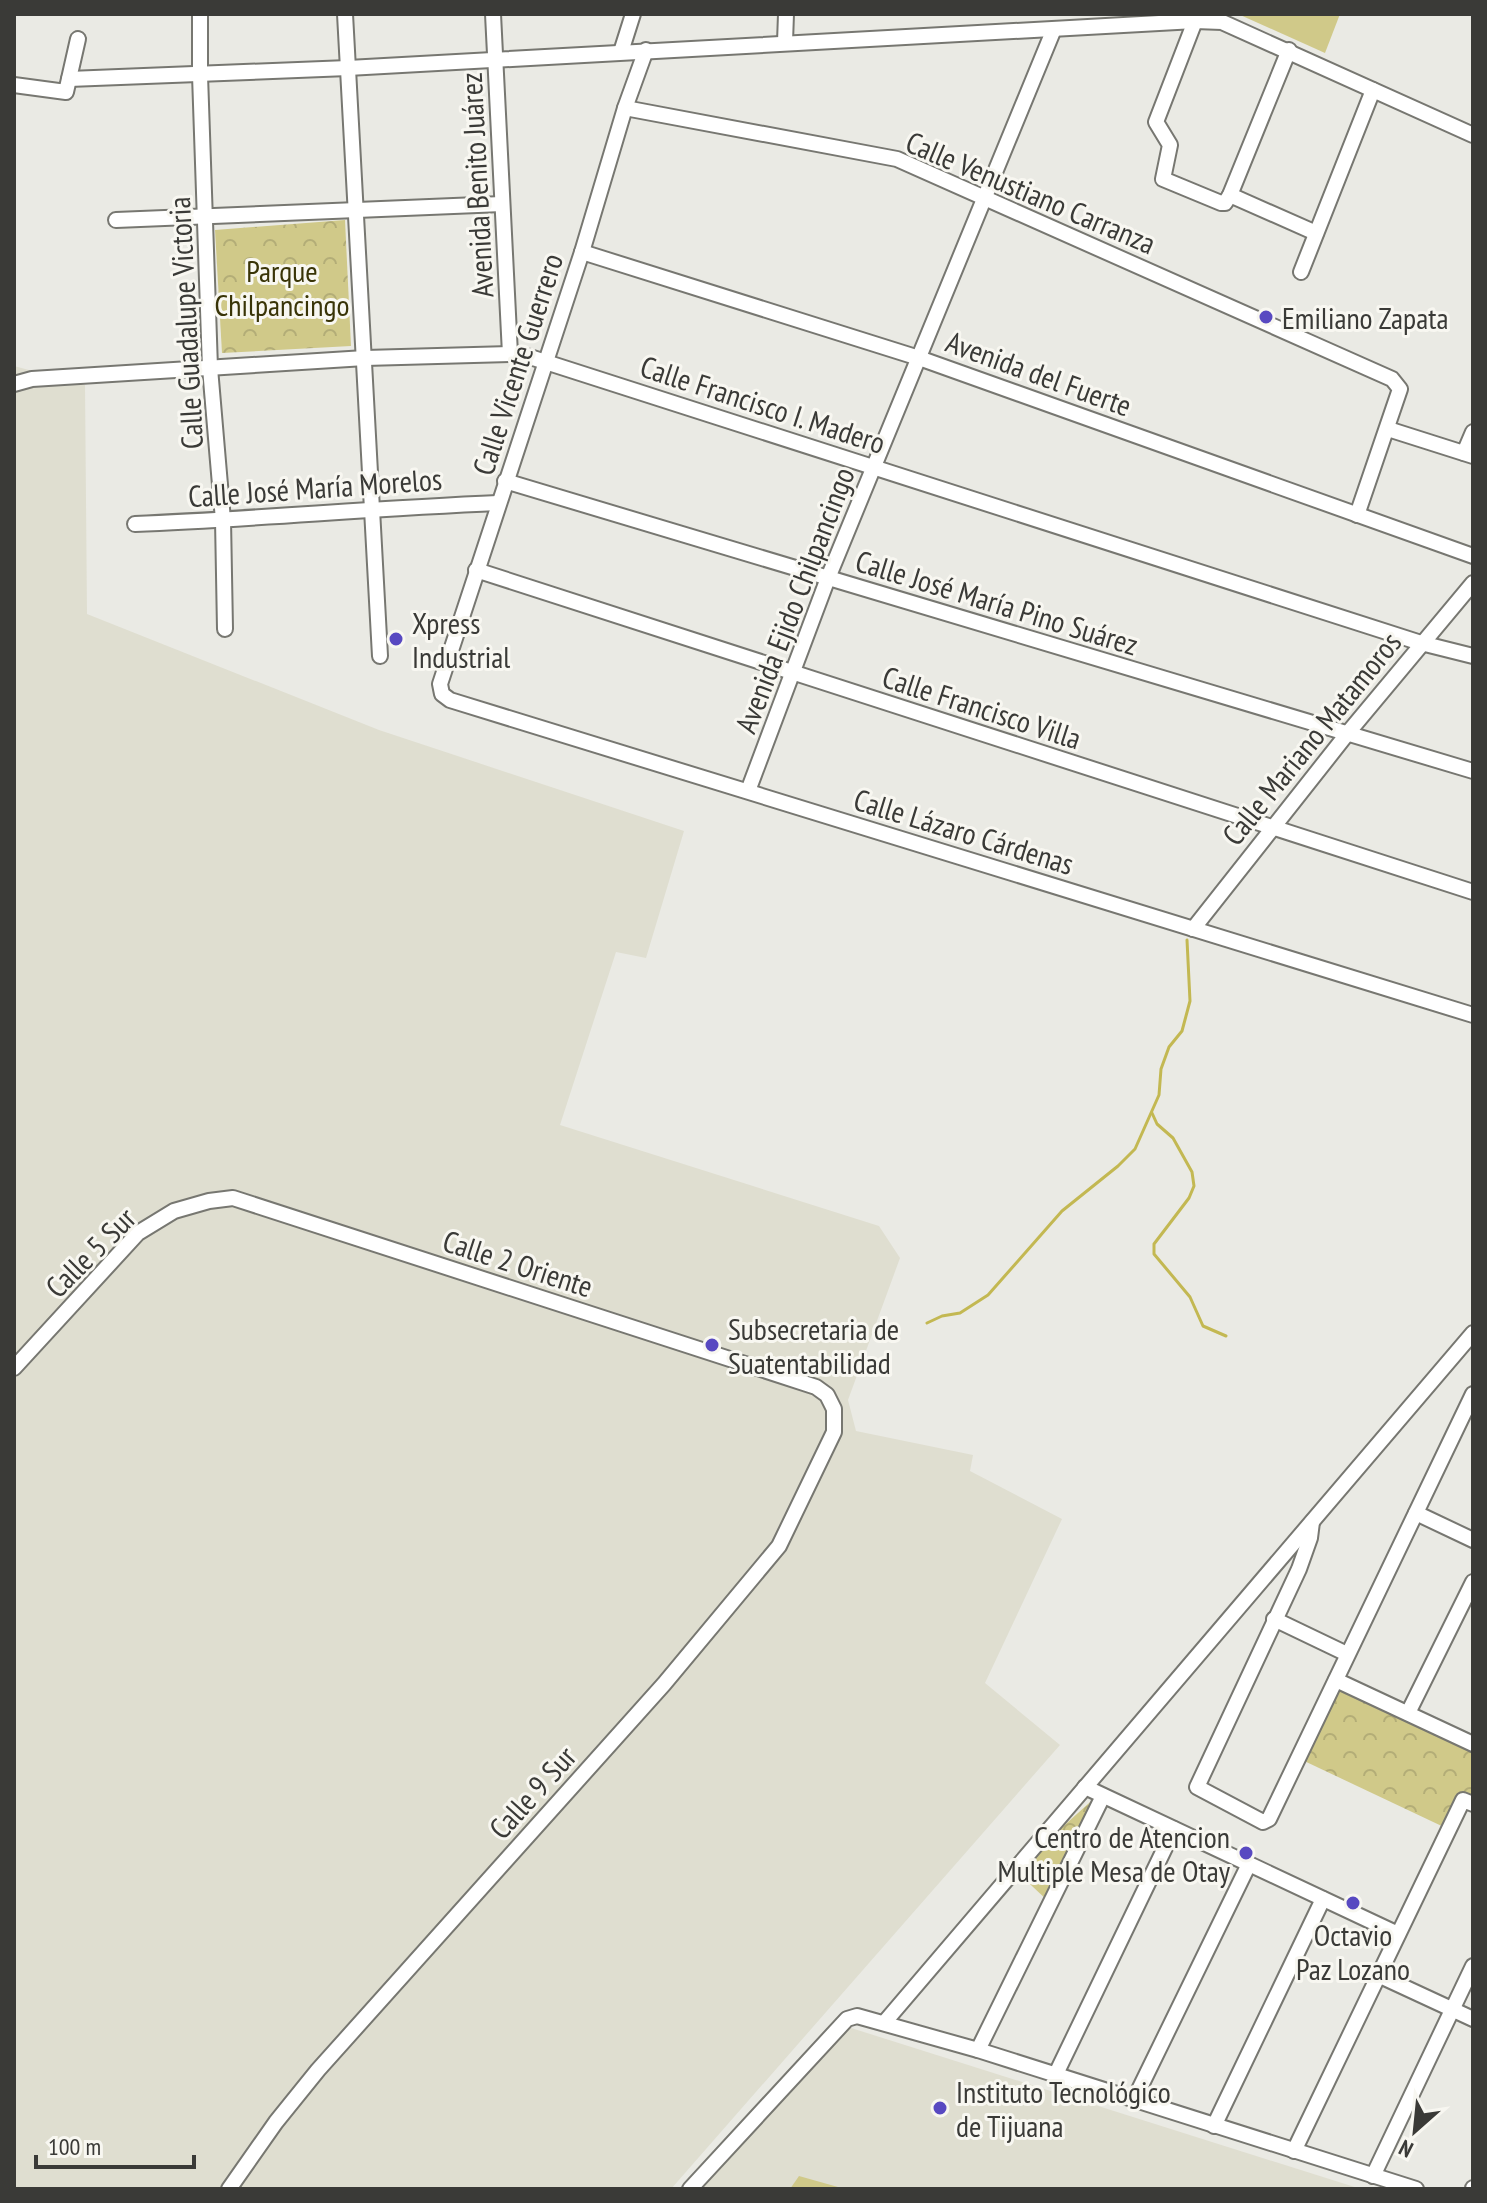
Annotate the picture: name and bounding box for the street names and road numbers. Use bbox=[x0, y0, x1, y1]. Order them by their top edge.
street label: Avenida Benito Juárez bbox=[451, 71, 501, 299]
street label: Calle Venustiano Carranza bbox=[900, 122, 1162, 262]
street label: Calle Guadalupe Victoria bbox=[159, 196, 211, 450]
street label: Calle Vicente Guerrero bbox=[463, 248, 571, 480]
street label: Avenida del Fuerte bbox=[941, 321, 1137, 425]
street label: Calle Francisco I. Madero bbox=[636, 346, 890, 462]
street label: Calle José María Morelos bbox=[187, 459, 443, 515]
street label: Avenida Ejido Chilpancingo bbox=[725, 462, 863, 738]
street label: Calle José María Pino Suárez bbox=[851, 541, 1143, 663]
street label: Calle Mariano Matamoros bbox=[1213, 623, 1409, 853]
street label: Calle Francisco Villa bbox=[878, 657, 1086, 757]
street label: Calle Lázaro Cárdenas bbox=[850, 779, 1078, 883]
street label: Calle 5 Sur bbox=[37, 1198, 144, 1305]
street label: Calle 2 Oriente bbox=[438, 1220, 598, 1306]
street label: Calle 9 Sur bbox=[480, 1737, 584, 1847]

